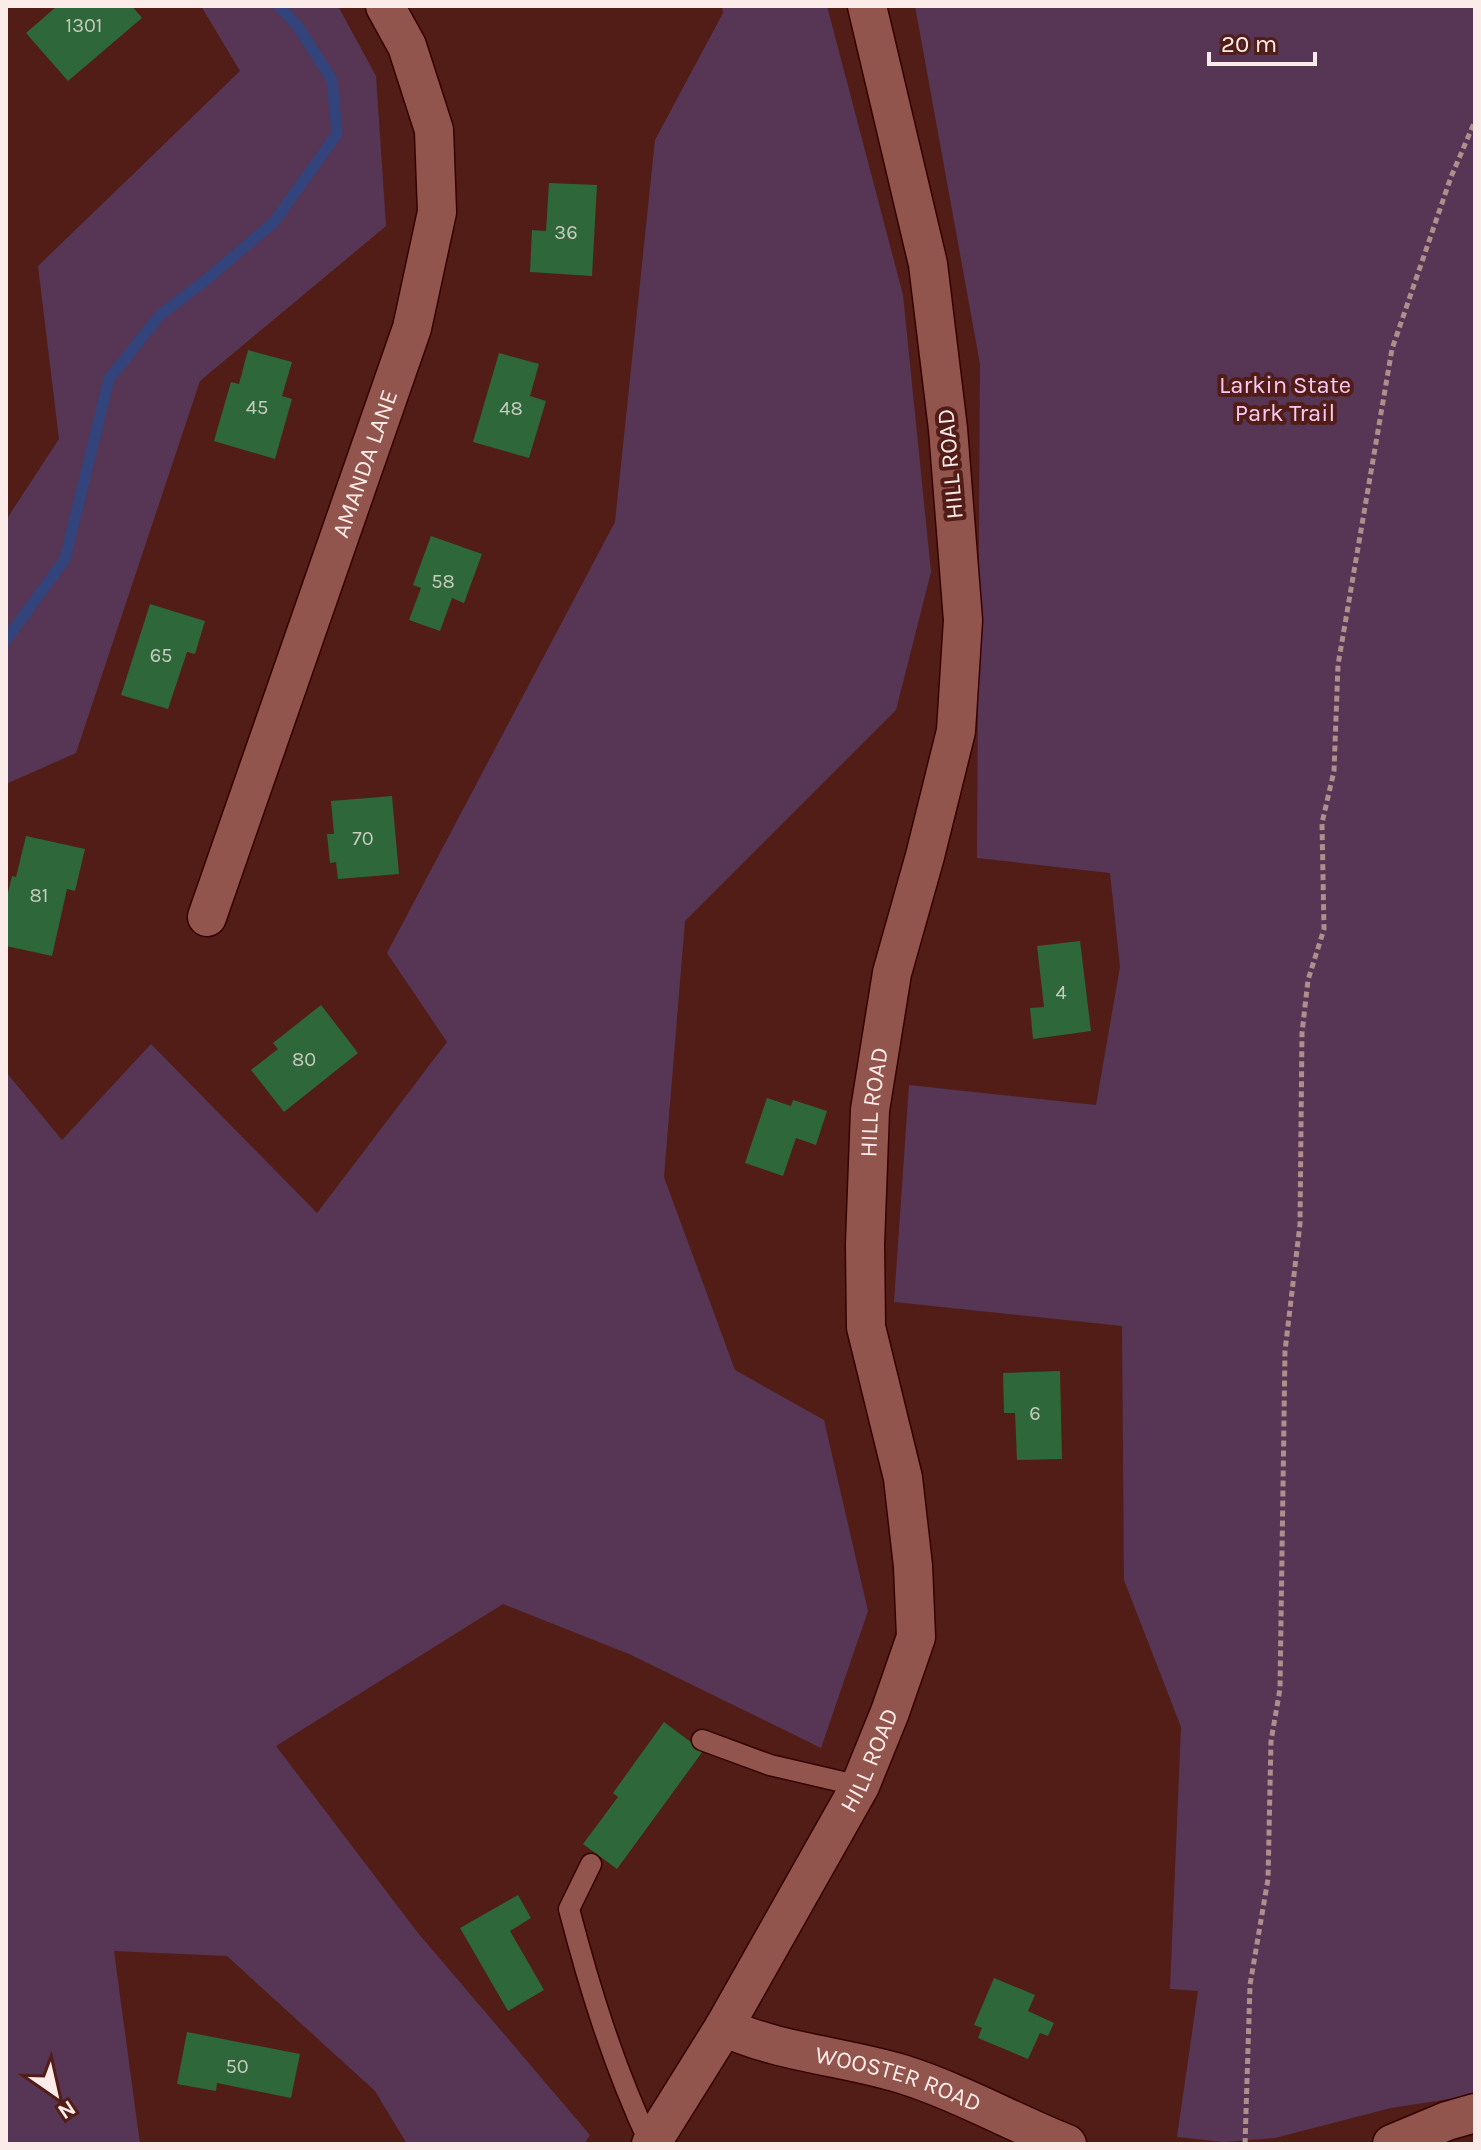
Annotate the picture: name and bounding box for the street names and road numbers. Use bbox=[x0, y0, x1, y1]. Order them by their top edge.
street label: AMANDA LANE bbox=[326, 386, 403, 541]
street label: HILL ROAD bbox=[931, 408, 969, 520]
street label: HILL ROAD bbox=[854, 1045, 894, 1158]
street label: HILL ROAD bbox=[834, 1704, 904, 1817]
street label: WOOSTER ROAD bbox=[813, 2040, 986, 2118]

